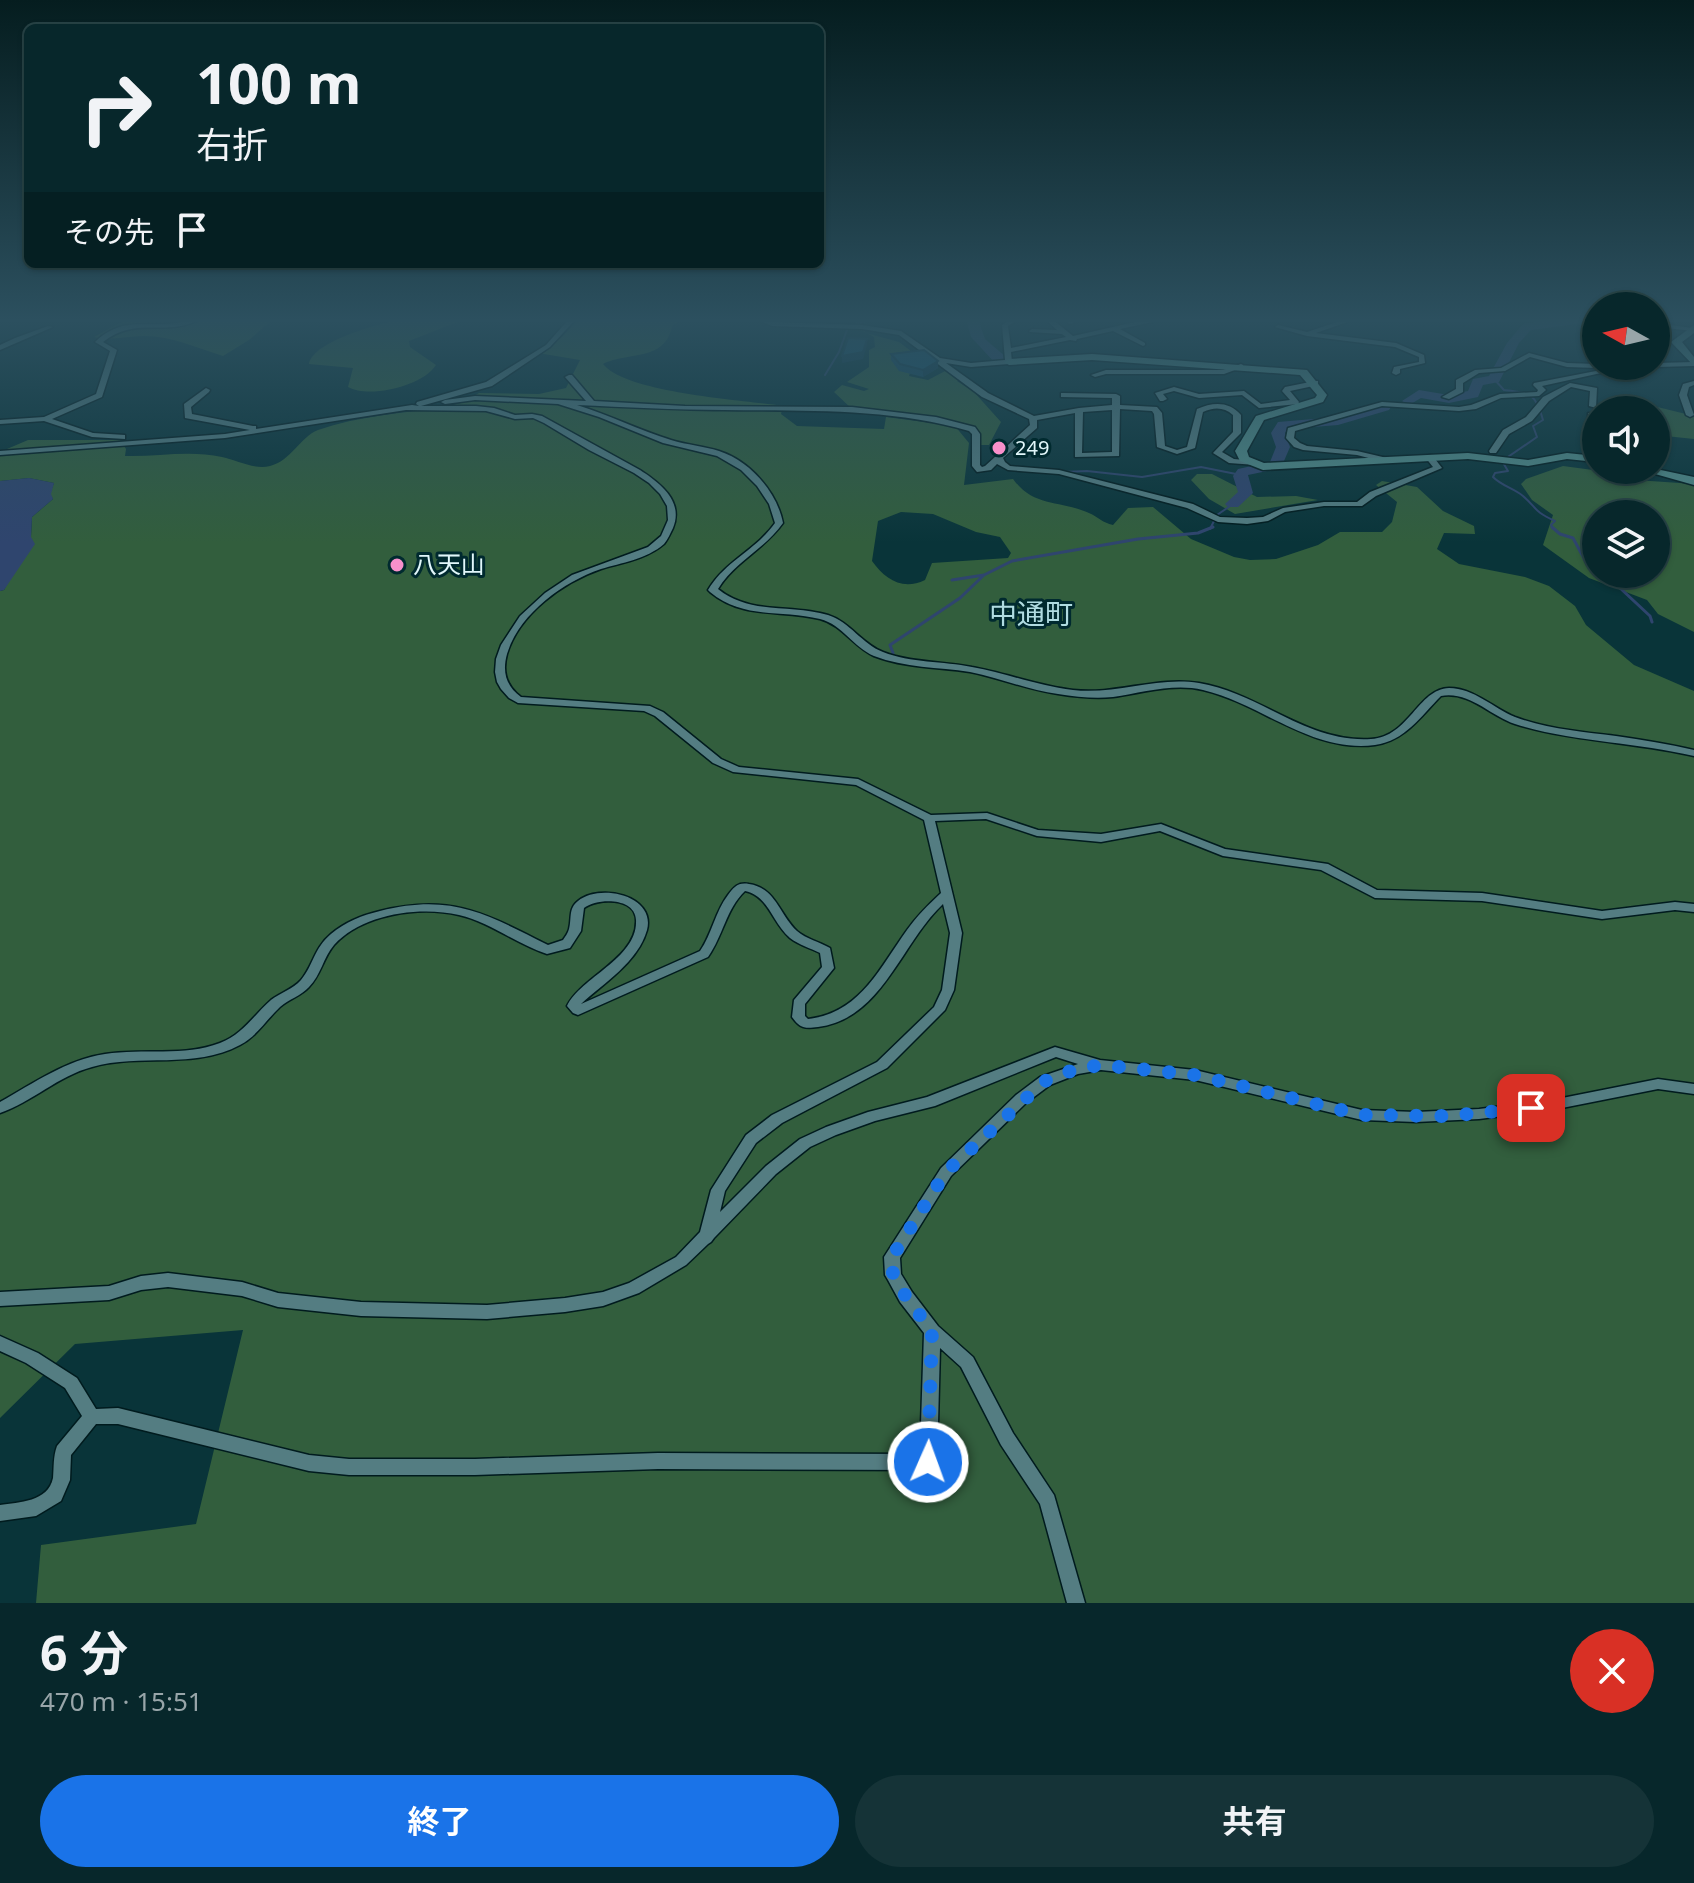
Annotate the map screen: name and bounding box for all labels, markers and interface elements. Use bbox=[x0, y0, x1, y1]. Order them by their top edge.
text: 100 m bbox=[196, 44, 361, 120]
icon: right bbox=[64, 56, 168, 160]
text: 右折 bbox=[196, 120, 268, 169]
icon: arrive bbox=[170, 208, 214, 252]
text: その先 bbox=[64, 211, 154, 252]
north arrow bbox=[1582, 292, 1670, 380]
map controls bbox=[1582, 292, 1670, 588]
button: sound bbox=[1582, 396, 1670, 484]
place label: 249 bbox=[1015, 434, 1049, 461]
marker: 249 bbox=[990, 439, 1008, 457]
button: layers bbox=[1582, 500, 1670, 588]
place label: 八天山 bbox=[413, 547, 485, 580]
marker: 八天山 bbox=[388, 556, 406, 574]
district label: 中通町 bbox=[989, 594, 1073, 632]
pin bbox=[1497, 1074, 1565, 1142]
icon: arrive bbox=[1509, 1086, 1553, 1130]
position arrow bbox=[886, 1420, 970, 1504]
text: 6 分 bbox=[40, 1620, 128, 1685]
button: close bbox=[1570, 1629, 1654, 1713]
text: 470 m · 15:51 bbox=[40, 1683, 203, 1719]
button: 終了 bbox=[40, 1775, 839, 1867]
button: 共有 bbox=[855, 1775, 1654, 1867]

